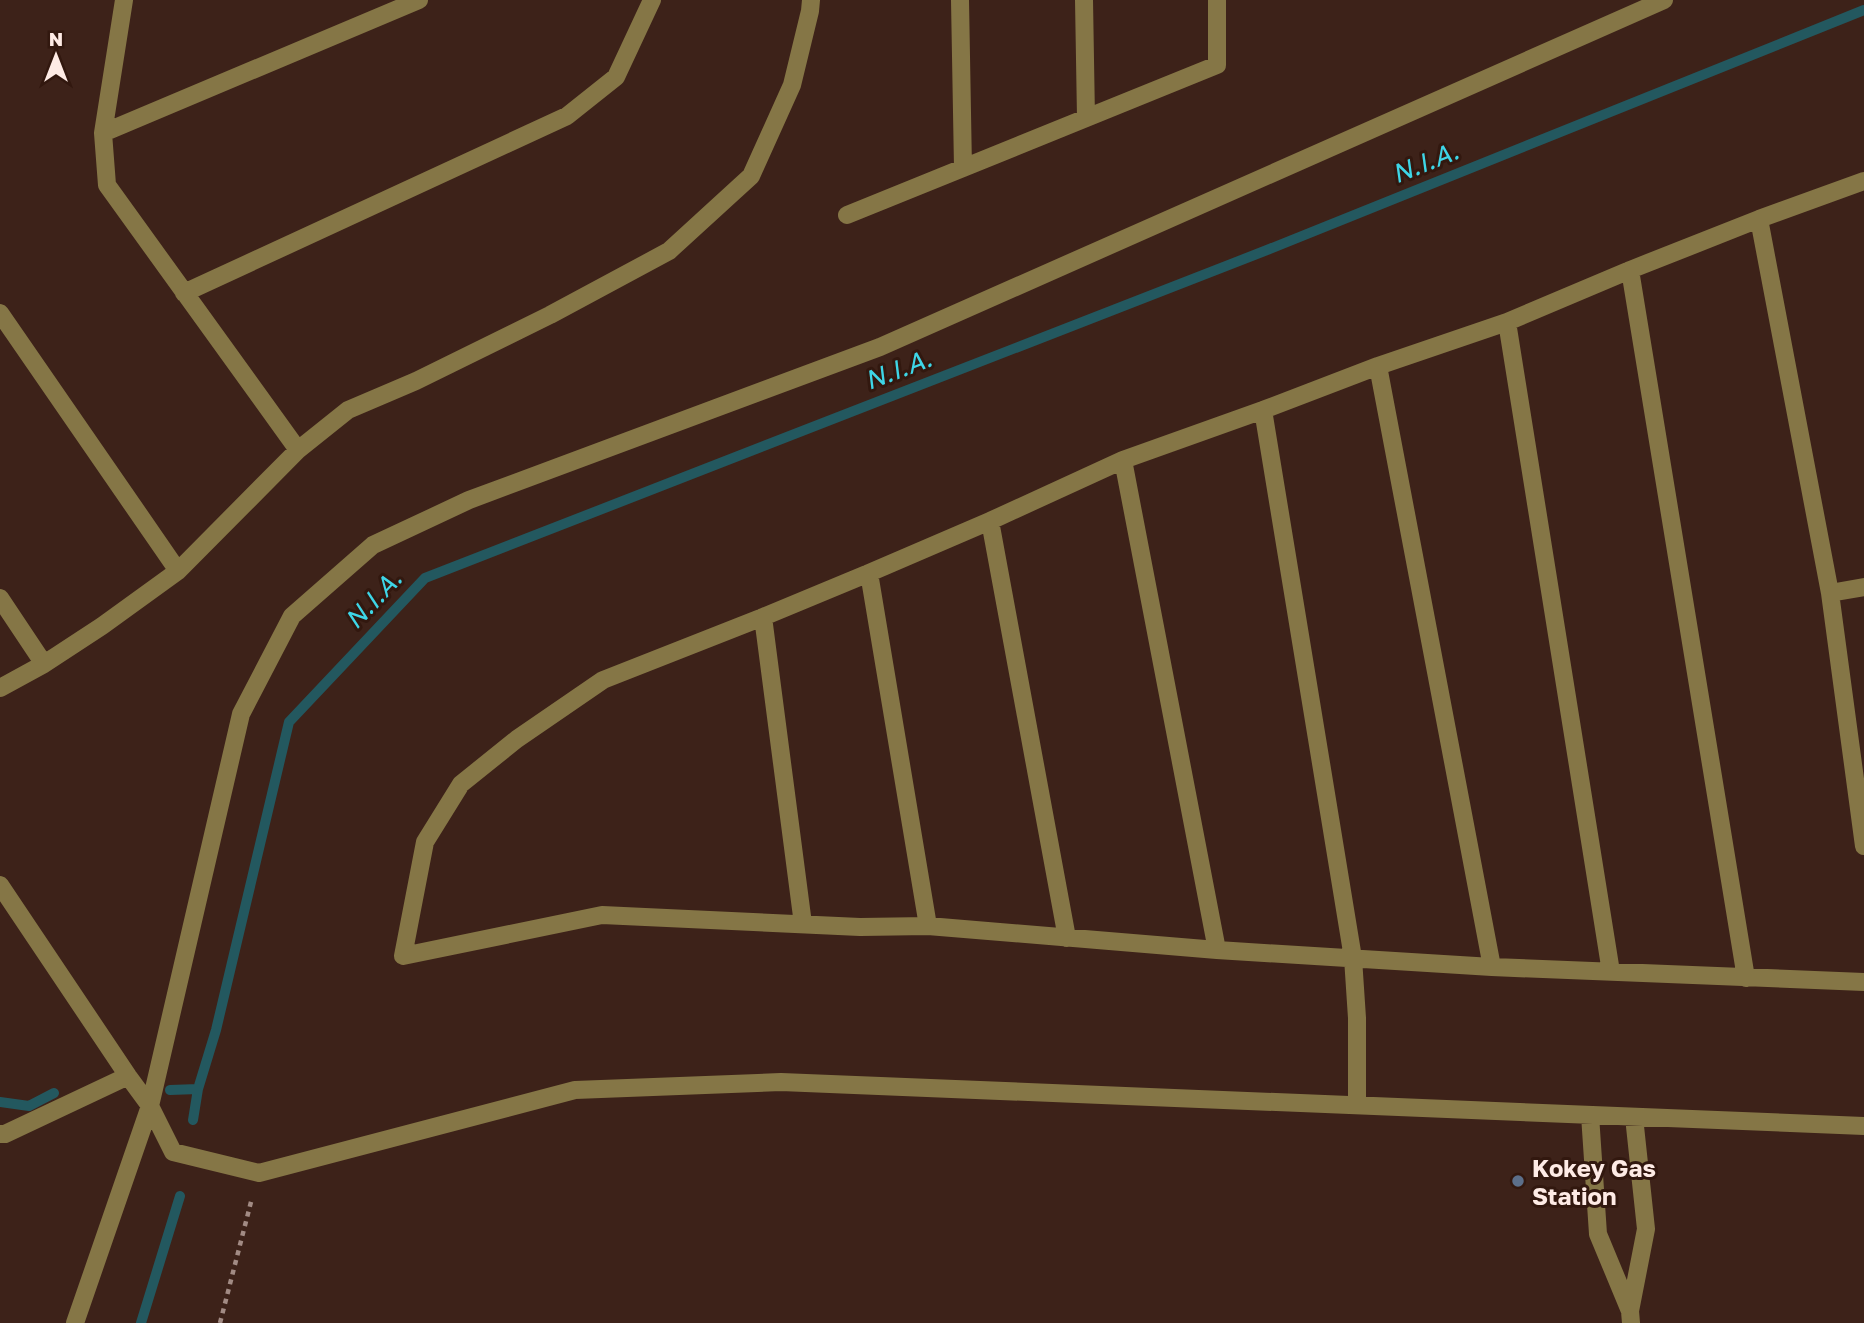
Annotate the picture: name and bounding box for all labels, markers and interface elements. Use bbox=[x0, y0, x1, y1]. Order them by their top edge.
north arrow bbox=[21, 21, 91, 91]
text: N bbox=[49, 27, 63, 50]
water label: N.I.A. bbox=[1387, 135, 1463, 189]
water label: N.I.A. bbox=[860, 342, 936, 396]
water label: N.I.A. bbox=[338, 563, 408, 635]
place label: Kokey Gas Station bbox=[1532, 1153, 1656, 1210]
marker: Kokey Gas Station bbox=[1510, 1173, 1526, 1189]

